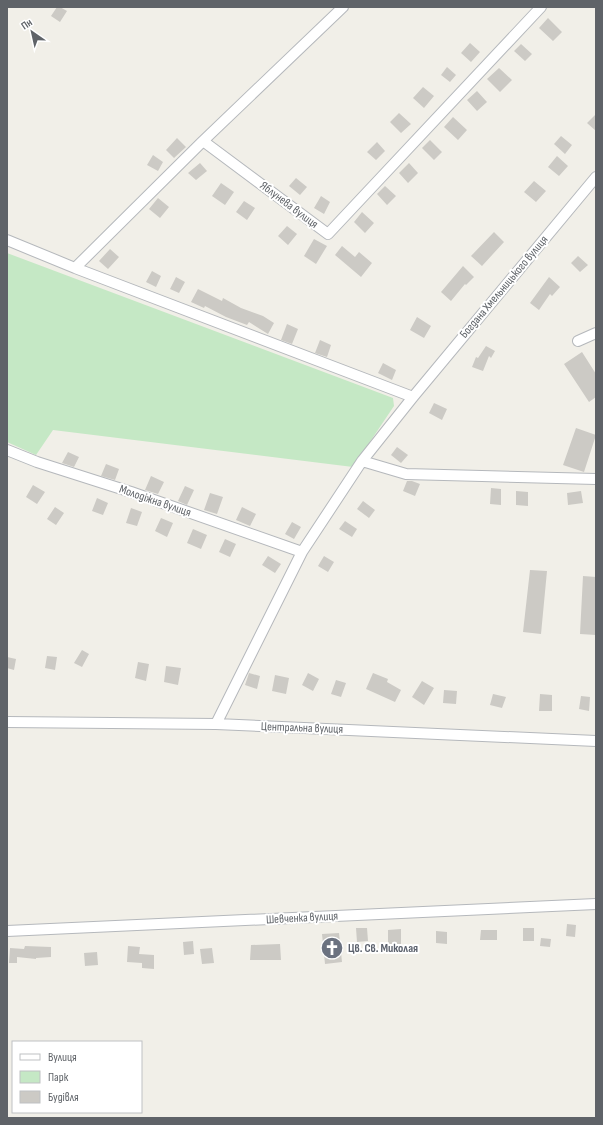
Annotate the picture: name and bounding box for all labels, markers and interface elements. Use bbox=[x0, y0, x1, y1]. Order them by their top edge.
north arrow bbox=[12, 12, 52, 52]
text: Пн bbox=[19, 16, 35, 32]
street label: Яблунева вулиця bbox=[257, 178, 321, 232]
street label: Богдана Хмельницького вулиця bbox=[457, 232, 552, 341]
street label: Молодіжна вулиця bbox=[117, 482, 193, 520]
street label: Центральна вулиця bbox=[261, 719, 344, 737]
street label: Шевченка вулиця bbox=[266, 909, 339, 927]
church icon: Цв. Св. Миколая bbox=[319, 935, 345, 961]
place label: Цв. Св. Миколая bbox=[348, 941, 418, 956]
legend bbox=[12, 1041, 142, 1113]
text: Вулиця bbox=[48, 1050, 77, 1065]
text: Парк bbox=[48, 1070, 69, 1085]
text: Будівля bbox=[48, 1090, 79, 1105]

